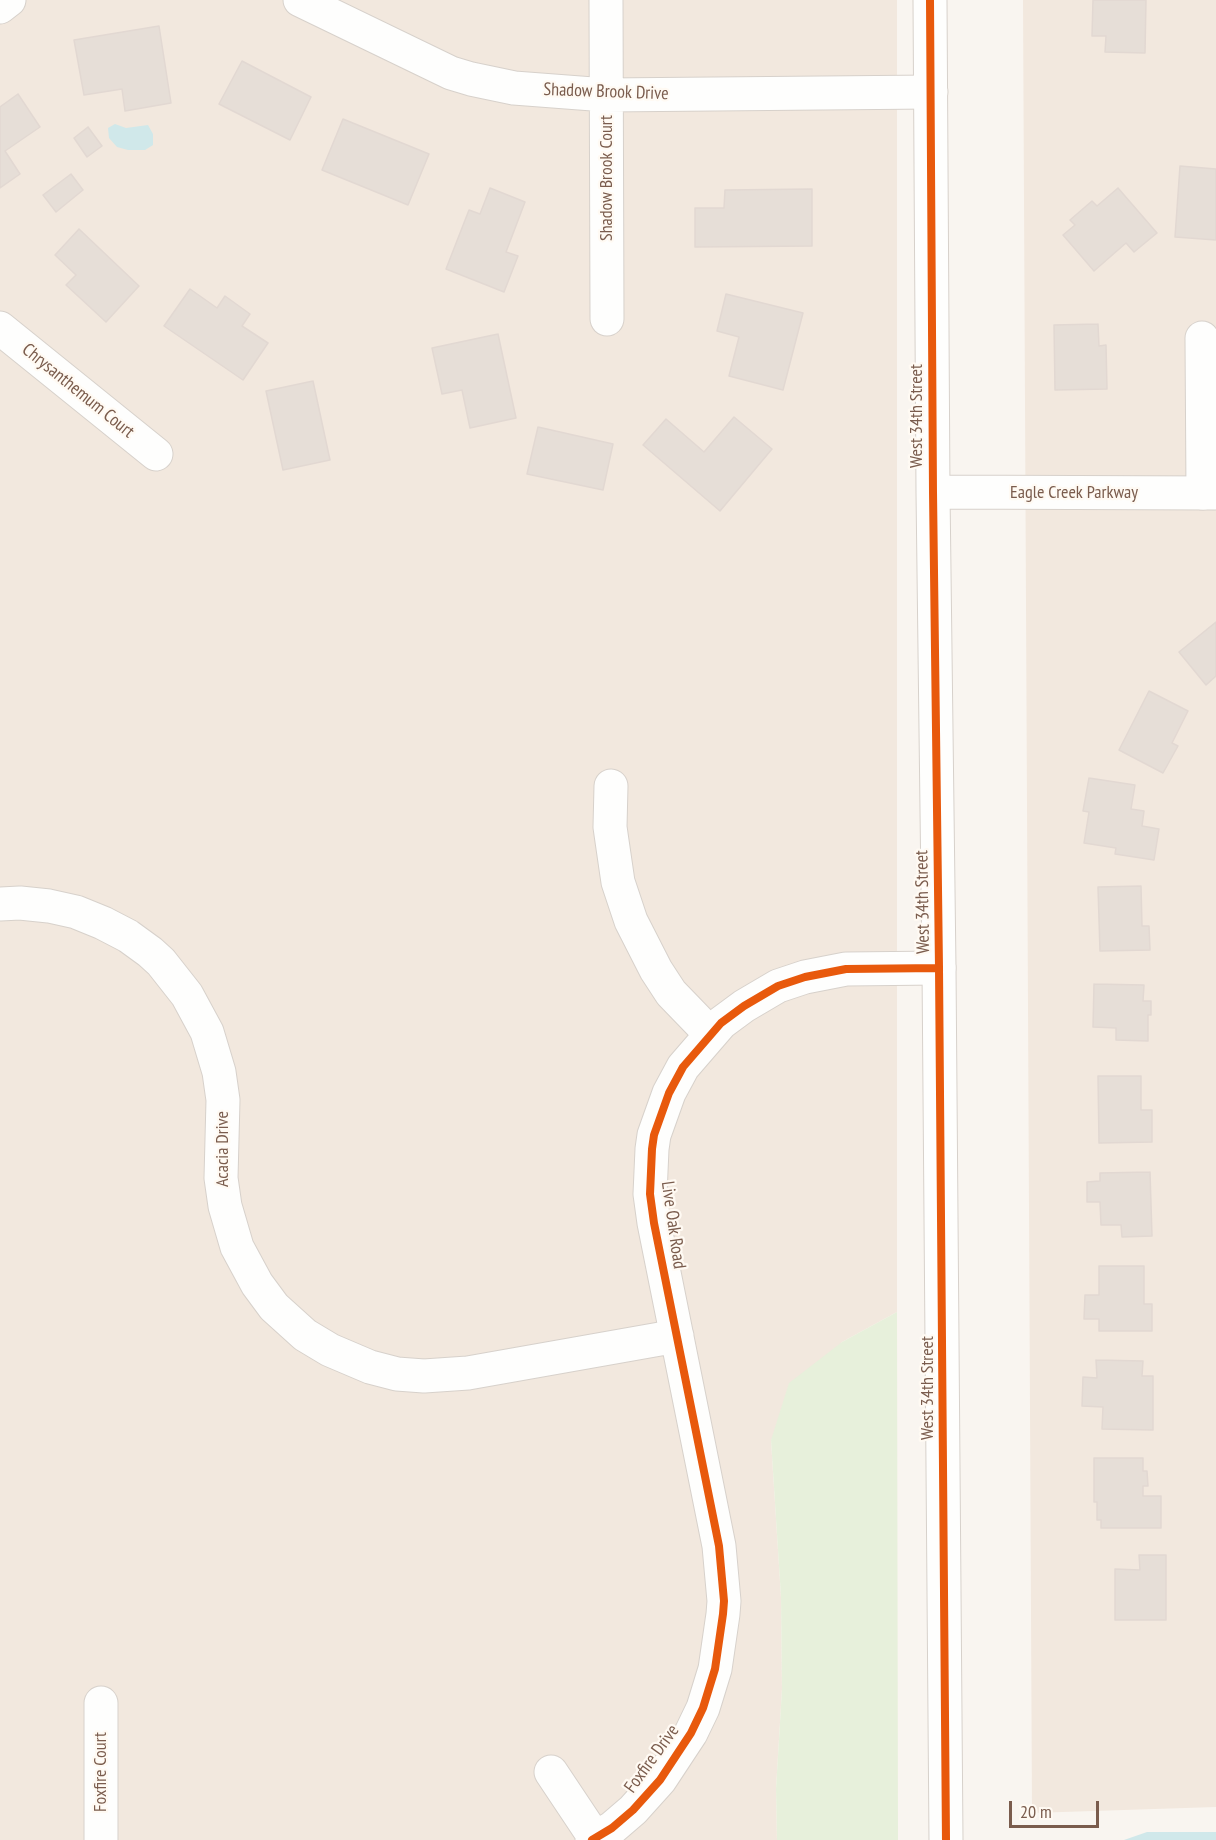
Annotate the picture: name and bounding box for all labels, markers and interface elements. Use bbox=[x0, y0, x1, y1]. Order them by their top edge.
street label: Shadow Brook Drive bbox=[543, 79, 669, 105]
street label: Shadow Brook Court bbox=[596, 115, 618, 241]
street label: Chrysanthemum Court bbox=[18, 339, 138, 443]
street label: West 34th Street bbox=[906, 364, 928, 468]
street label: Eagle Creek Parkway bbox=[1010, 482, 1138, 504]
street label: West 34th Street bbox=[911, 850, 935, 954]
street label: Acacia Drive bbox=[212, 1111, 234, 1187]
street label: Live Oak Road bbox=[656, 1180, 690, 1270]
street label: West 34th Street bbox=[917, 1336, 939, 1440]
street label: Foxfire Drive bbox=[620, 1721, 684, 1797]
street label: Foxfire Court bbox=[90, 1732, 112, 1812]
scale bar bbox=[1012, 1789, 1102, 1827]
text: 20 m bbox=[1020, 1800, 1052, 1823]

